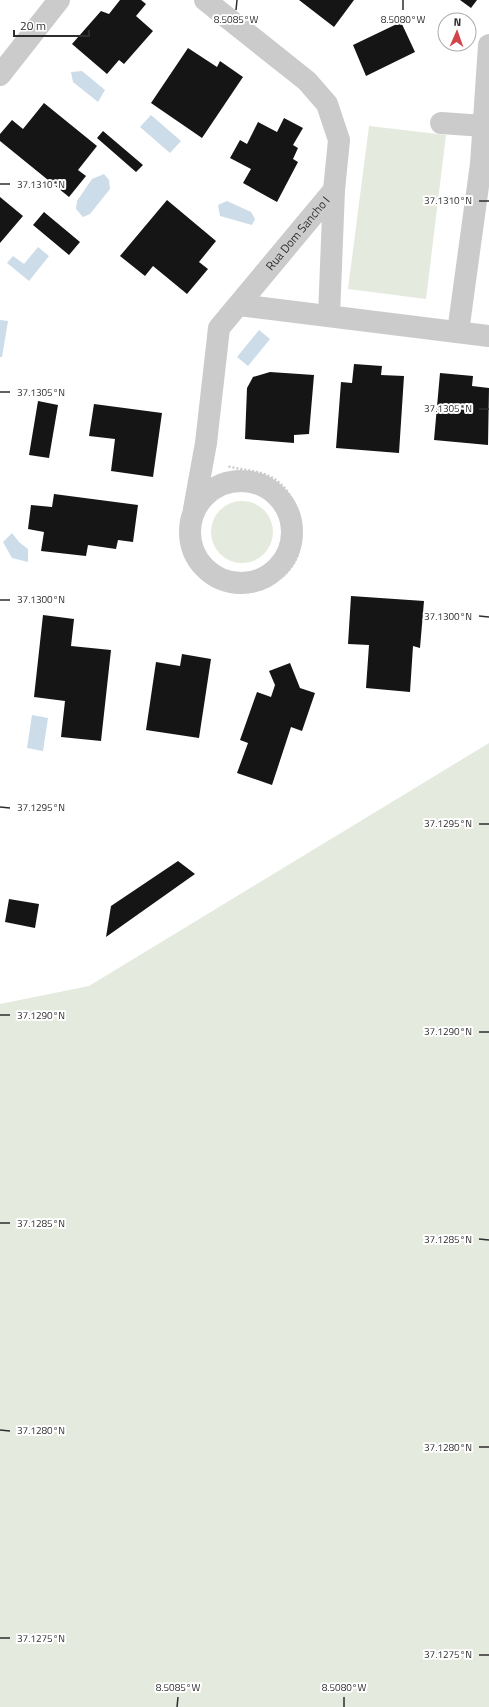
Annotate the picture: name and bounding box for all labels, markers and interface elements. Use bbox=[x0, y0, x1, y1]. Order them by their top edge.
scale bar bbox=[14, 12, 89, 38]
text: 8.5085°W bbox=[214, 12, 258, 27]
text: 8.5080°W bbox=[381, 12, 425, 27]
north arrow bbox=[437, 12, 477, 52]
text: N bbox=[453, 14, 461, 30]
text: 20 m bbox=[20, 16, 46, 35]
text: 37.1310°N bbox=[17, 177, 65, 192]
street label: Rua Dom Sancho I bbox=[261, 192, 334, 274]
text: 37.1310°N bbox=[424, 193, 472, 208]
text: 37.1305°N bbox=[17, 385, 65, 400]
text: 37.1305°N bbox=[424, 401, 472, 416]
text: 37.1300°N bbox=[17, 592, 65, 607]
text: 37.1300°N bbox=[424, 609, 472, 624]
text: 37.1295°N bbox=[17, 800, 65, 815]
text: 37.1295°N bbox=[424, 816, 472, 831]
text: 37.1290°N bbox=[17, 1008, 65, 1023]
text: 37.1290°N bbox=[424, 1024, 472, 1039]
text: 37.1285°N bbox=[17, 1216, 65, 1231]
text: 37.1285°N bbox=[424, 1232, 472, 1247]
text: 37.1280°N bbox=[17, 1423, 65, 1438]
text: 37.1280°N bbox=[424, 1440, 472, 1455]
text: 37.1275°N bbox=[17, 1631, 65, 1646]
text: 37.1275°N bbox=[424, 1647, 472, 1662]
text: 8.5085°W bbox=[156, 1680, 200, 1695]
text: 8.5080°W bbox=[322, 1680, 366, 1695]

